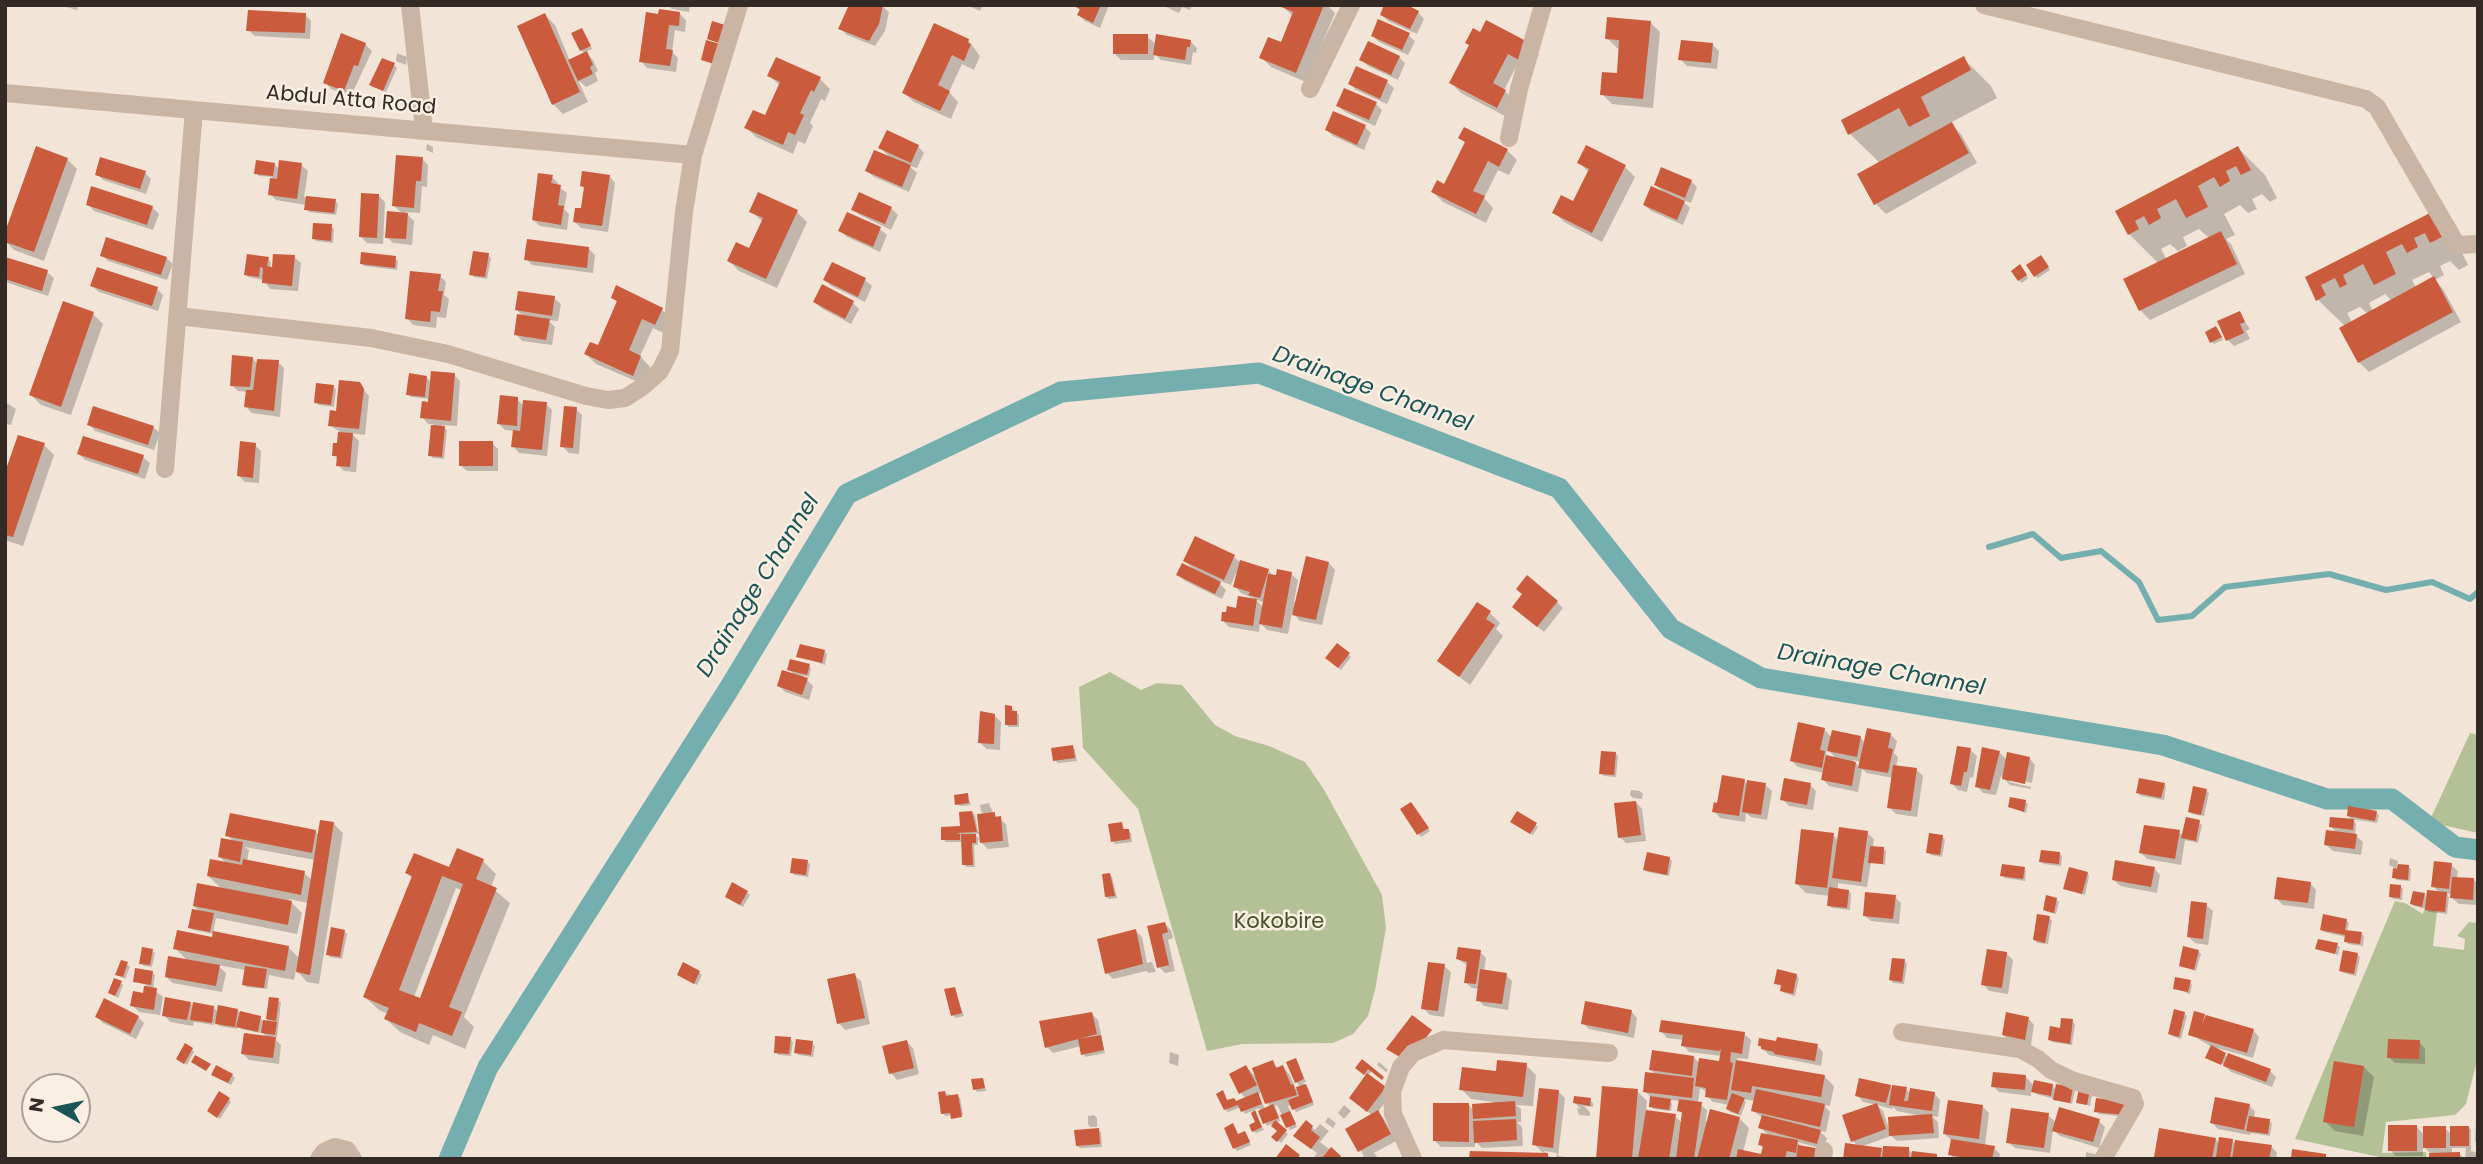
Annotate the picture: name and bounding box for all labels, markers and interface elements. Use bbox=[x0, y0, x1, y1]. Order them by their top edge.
street label: Abdul Atta Road bbox=[265, 81, 437, 121]
water label: Drainage Channel bbox=[1268, 341, 1476, 439]
water label: Drainage Channel bbox=[692, 489, 826, 683]
water label: Drainage Channel bbox=[1775, 639, 1987, 703]
park label: Kokobire bbox=[1234, 910, 1324, 936]
north arrow bbox=[21, 1073, 91, 1143]
text: N bbox=[22, 1096, 51, 1114]

